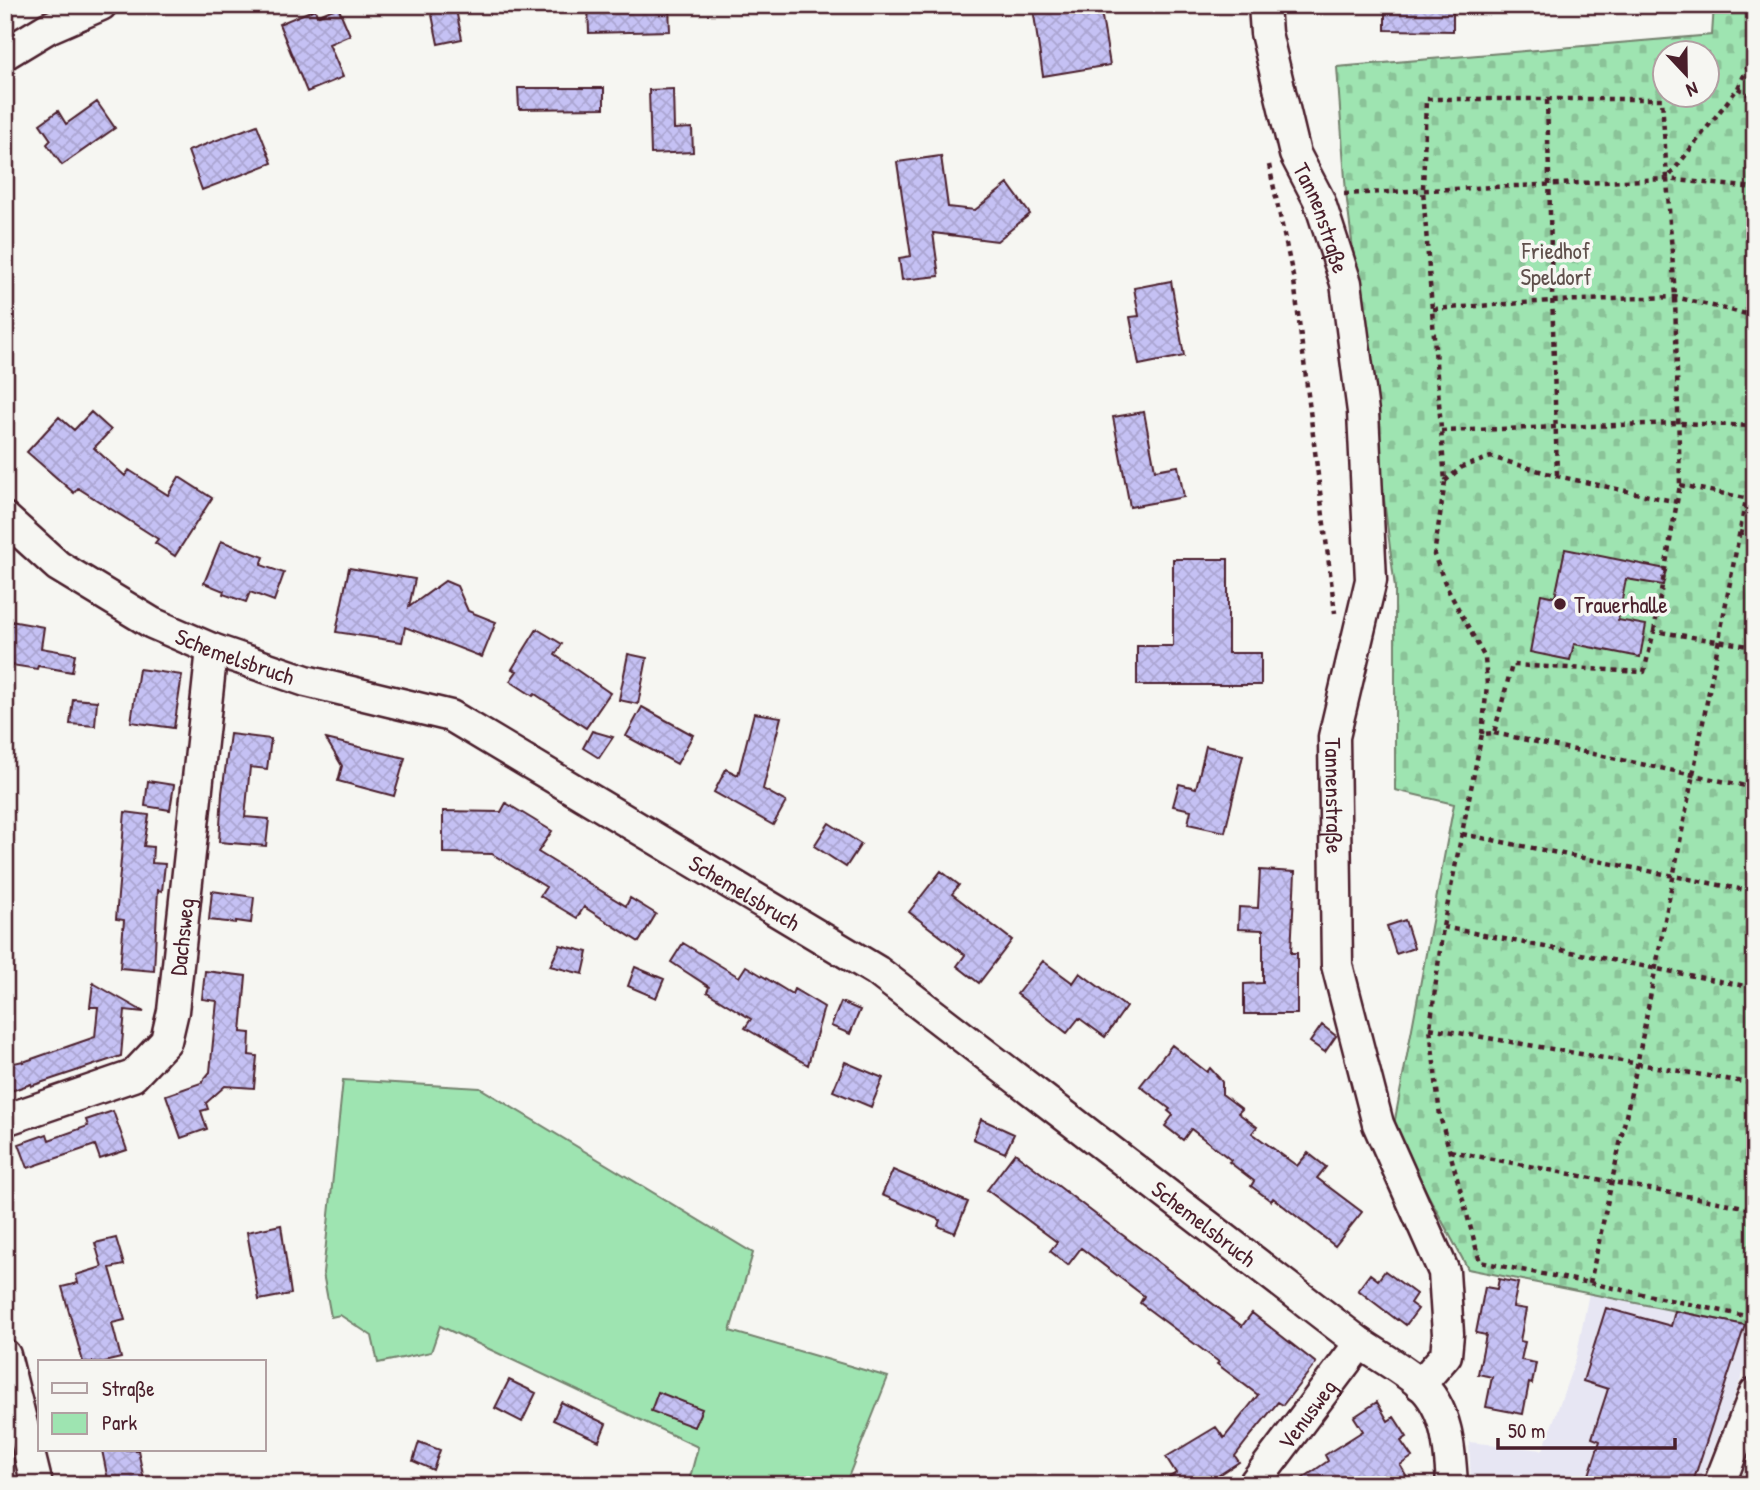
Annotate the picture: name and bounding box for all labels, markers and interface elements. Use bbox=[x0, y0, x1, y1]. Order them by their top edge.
north arrow bbox=[1652, 38, 1722, 108]
text: N bbox=[1683, 76, 1702, 104]
street label: Tannenstraße bbox=[1287, 157, 1357, 277]
park label: Friedhof Speldorf bbox=[1520, 235, 1592, 292]
place label: Trauerhalle bbox=[1574, 589, 1668, 620]
marker: Trauerhalle bbox=[1552, 596, 1568, 612]
street label: Schemelsbruch bbox=[171, 620, 299, 692]
street label: Tannenstraße bbox=[1319, 737, 1351, 854]
street label: Schemelsbruch bbox=[684, 847, 807, 937]
street label: Dachsweg bbox=[161, 897, 201, 977]
street label: Schemelsbruch bbox=[1146, 1173, 1263, 1274]
legend bbox=[38, 1360, 266, 1452]
street label: Venusweg bbox=[1270, 1372, 1343, 1455]
text: Straße bbox=[102, 1374, 155, 1403]
scale bar bbox=[1498, 1406, 1674, 1450]
text: Park bbox=[102, 1408, 137, 1437]
text: 50 m bbox=[1508, 1416, 1545, 1445]

